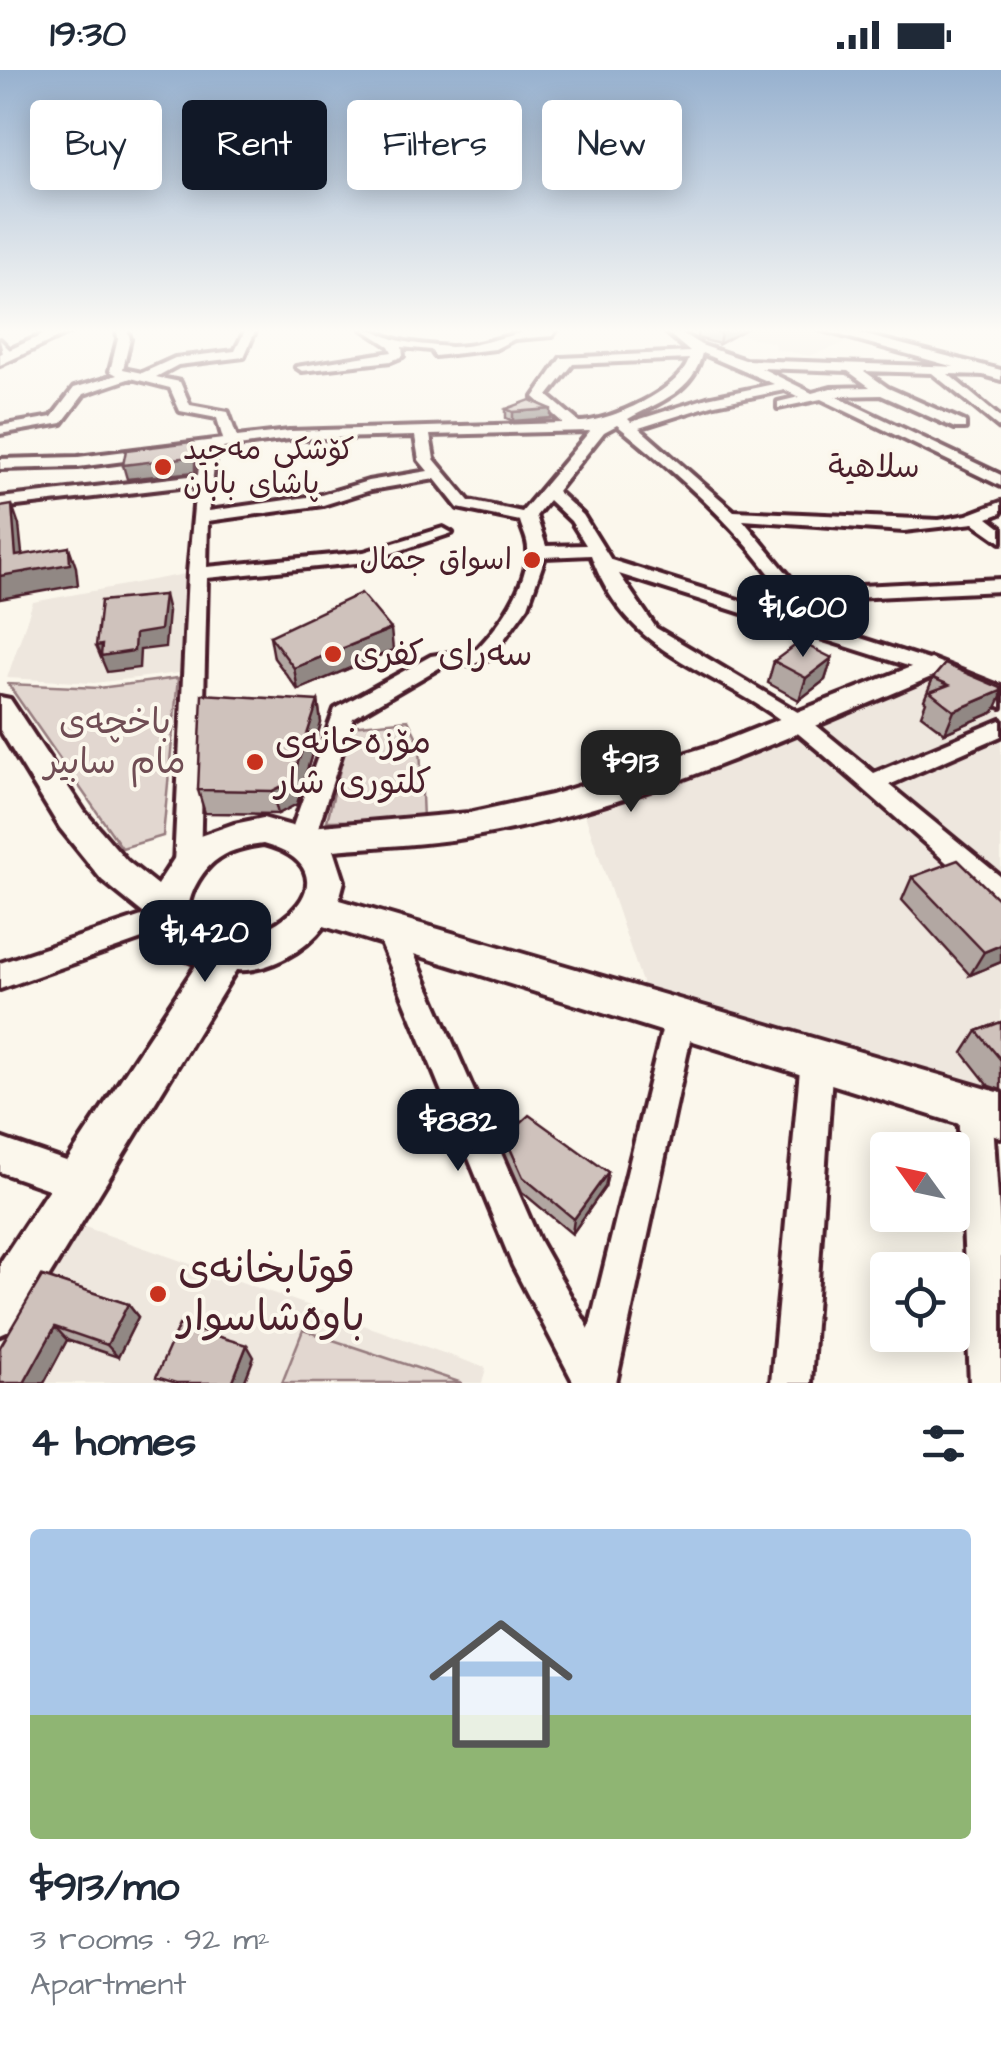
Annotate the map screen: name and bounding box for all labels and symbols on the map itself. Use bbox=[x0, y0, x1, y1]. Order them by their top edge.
place label: کۆشکی مەجید پاشای بابان bbox=[183, 429, 355, 505]
district label: سلاهية bbox=[828, 445, 920, 490]
marker: کۆشکی مەجید پاشای بابان bbox=[152, 456, 174, 478]
place label: اسواق جمال bbox=[360, 539, 512, 581]
marker: اسواق جمال bbox=[521, 549, 543, 571]
pin: $1,600 bbox=[722, 575, 884, 660]
place label: سەرای کفری bbox=[353, 630, 533, 679]
marker: سەرای کفری bbox=[322, 643, 344, 665]
park label: باخچەی مام سابیر bbox=[41, 698, 186, 788]
place label: مۆزەخانەی کلتوری شار bbox=[272, 718, 432, 807]
pin: $913 bbox=[572, 730, 690, 815]
marker: مۆزەخانەی کلتوری شار bbox=[244, 751, 266, 773]
pin: $1,420 bbox=[124, 900, 286, 985]
pin: $882 bbox=[399, 1089, 517, 1174]
north arrow bbox=[870, 1132, 970, 1232]
place label: قوتابخانەی باوەشاسوار bbox=[175, 1241, 365, 1347]
marker: قوتابخانەی باوەشاسوار bbox=[147, 1283, 169, 1305]

